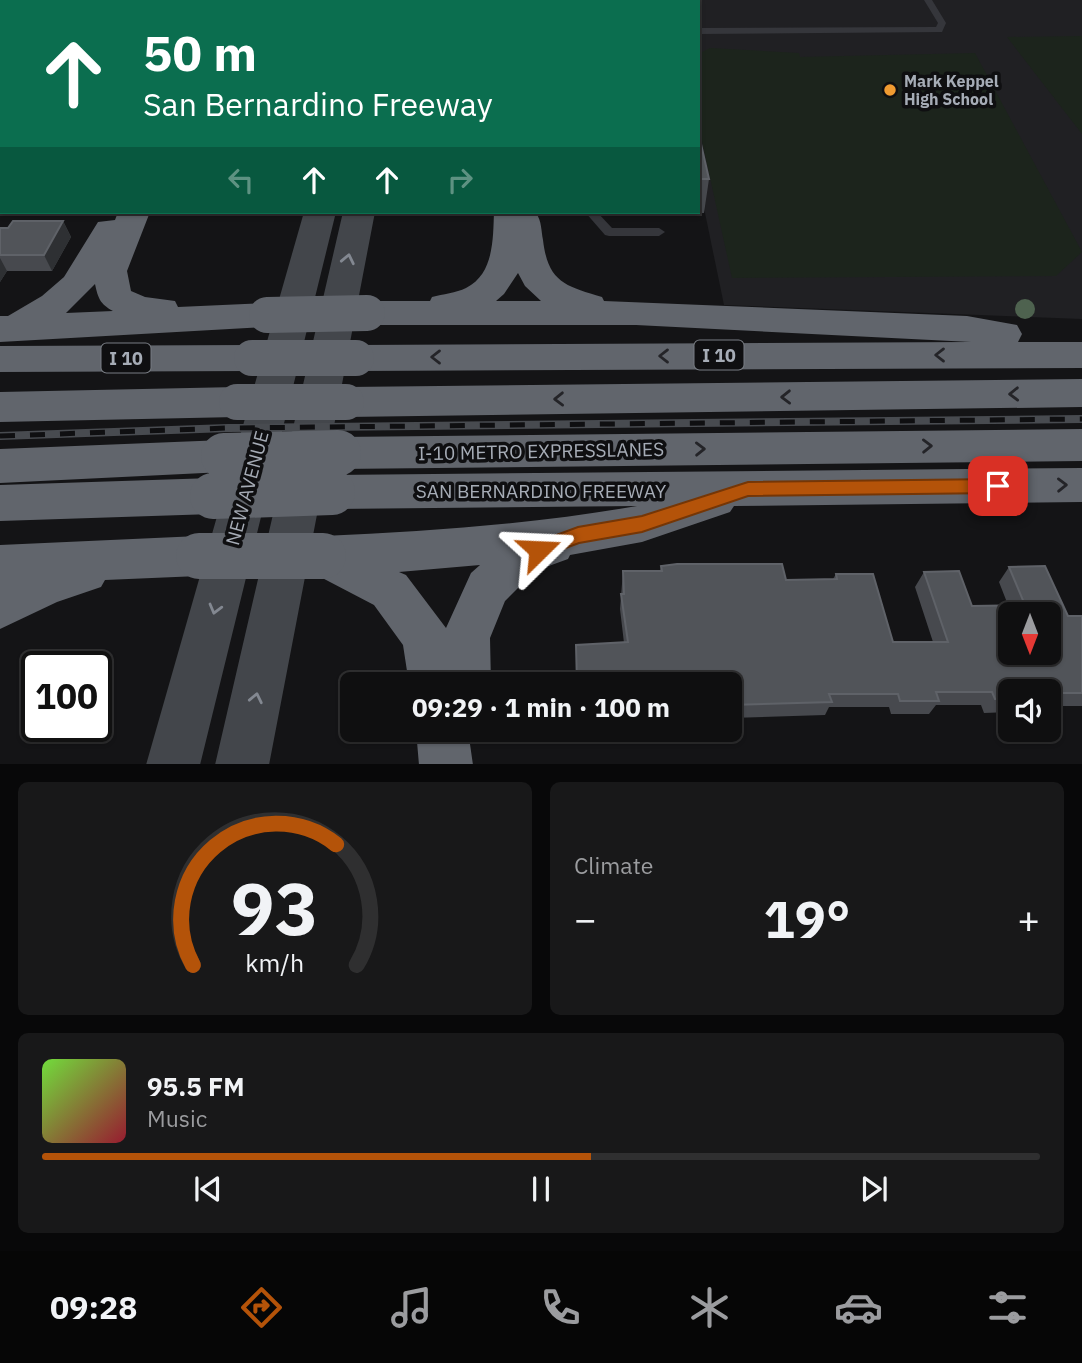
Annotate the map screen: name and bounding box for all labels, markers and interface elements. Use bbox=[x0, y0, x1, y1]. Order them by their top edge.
text: 50 m bbox=[143, 21, 257, 84]
icon: ahead bbox=[28, 28, 119, 119]
place label: Mark Keppel High School bbox=[904, 71, 999, 109]
marker: Mark Keppel High School bbox=[882, 82, 898, 98]
text: San Bernardino Freeway bbox=[143, 83, 493, 125]
icon: left bbox=[222, 161, 260, 199]
icon: ahead bbox=[295, 161, 333, 199]
icon: ahead bbox=[368, 161, 406, 199]
icon: right bbox=[441, 161, 479, 199]
one-way arrow bbox=[340, 253, 355, 265]
road number: I 10 bbox=[694, 340, 744, 370]
road number: I 10 bbox=[102, 344, 150, 372]
one-way arrow bbox=[935, 347, 945, 363]
one-way arrow bbox=[658, 348, 669, 364]
one-way arrow bbox=[431, 349, 441, 365]
one-way arrow bbox=[1008, 386, 1019, 402]
one-way arrow bbox=[781, 389, 792, 404]
one-way arrow bbox=[553, 391, 564, 407]
street label: NEW AVENUE bbox=[220, 428, 274, 548]
street label: I-10 METRO EXPRESSLANES bbox=[418, 437, 664, 465]
one-way arrow bbox=[922, 439, 933, 454]
one-way arrow bbox=[695, 441, 705, 457]
pin bbox=[968, 456, 1028, 516]
icon: arrive bbox=[979, 467, 1017, 505]
one-way arrow bbox=[1057, 477, 1068, 493]
street label: SAN BERNARDINO FREEWAY bbox=[416, 479, 667, 503]
position arrow bbox=[502, 513, 576, 587]
north arrow bbox=[998, 602, 1060, 665]
map controls bbox=[998, 602, 1061, 742]
one-way arrow bbox=[208, 603, 223, 615]
speed limit sign: 100 bbox=[21, 651, 112, 742]
button: sound bbox=[998, 679, 1061, 742]
text: 09:29 · 1 min · 100 m bbox=[412, 690, 670, 724]
one-way arrow bbox=[247, 692, 262, 704]
text: Climate bbox=[574, 850, 653, 880]
text: 93 bbox=[231, 860, 319, 955]
text: 19° bbox=[764, 885, 850, 952]
text: − bbox=[574, 894, 597, 943]
text: + bbox=[1017, 894, 1040, 943]
text: km/h bbox=[246, 945, 304, 978]
text: 95.5 FM bbox=[147, 1069, 245, 1103]
text: Music bbox=[147, 1103, 207, 1133]
icon: previous bbox=[189, 1170, 227, 1208]
icon: pause bbox=[522, 1170, 560, 1208]
icon: next bbox=[855, 1170, 893, 1208]
icon: directions bbox=[237, 1283, 286, 1332]
icon: music bbox=[387, 1283, 436, 1332]
icon: phone bbox=[536, 1283, 585, 1332]
icon: climate bbox=[685, 1283, 734, 1332]
icon: car bbox=[834, 1283, 883, 1332]
icon: filters bbox=[983, 1283, 1032, 1332]
text: 09:28 bbox=[50, 1286, 137, 1328]

